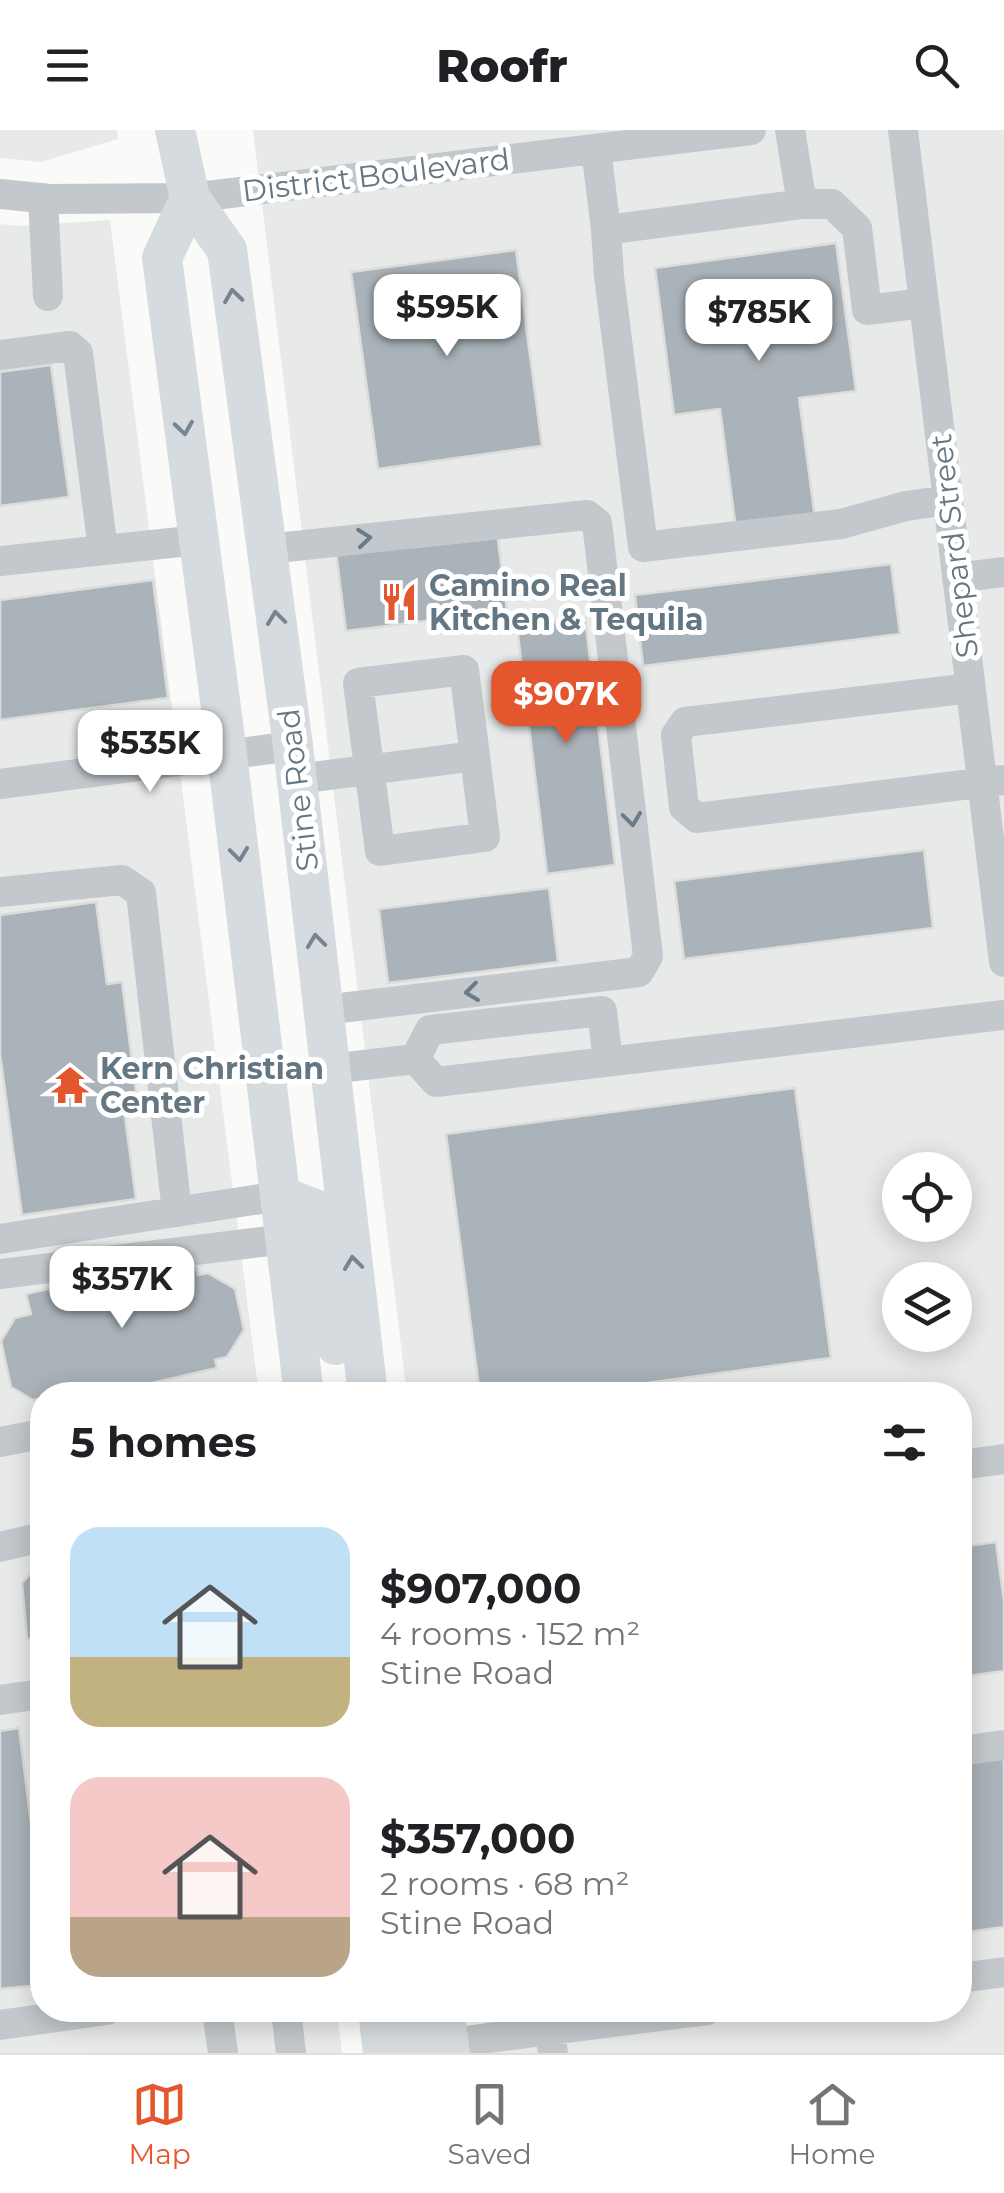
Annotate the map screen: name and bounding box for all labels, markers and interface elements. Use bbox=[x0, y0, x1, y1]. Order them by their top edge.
icon: menu bbox=[40, 38, 95, 93]
text: Roofr bbox=[436, 38, 568, 93]
icon: search bbox=[909, 38, 964, 93]
street label: District Boulevard bbox=[240, 140, 512, 210]
pin: $595K bbox=[377, 274, 517, 359]
pin: $785K bbox=[689, 279, 829, 364]
one-way arrow bbox=[224, 287, 245, 304]
text: $595K bbox=[396, 287, 498, 326]
text: $785K bbox=[707, 292, 811, 331]
one-way arrow bbox=[173, 419, 194, 436]
street label: Shepard Street bbox=[922, 432, 986, 660]
one-way arrow bbox=[356, 528, 372, 550]
place label: Camino Real Kitchen & Tequila bbox=[429, 567, 703, 638]
restaurant icon: Camino Real Kitchen & Tequila bbox=[378, 581, 420, 623]
one-way arrow bbox=[266, 610, 287, 626]
pin: $907K bbox=[496, 661, 636, 746]
text: $907K bbox=[513, 674, 619, 713]
street label: Stine Road bbox=[270, 707, 326, 873]
pin: $535K bbox=[80, 710, 220, 795]
text: $535K bbox=[100, 723, 200, 762]
one-way arrow bbox=[621, 811, 642, 827]
one-way arrow bbox=[228, 847, 249, 863]
one-way arrow bbox=[306, 932, 327, 949]
one-way arrow bbox=[464, 981, 480, 1002]
place label: Kern Christian Center bbox=[100, 1050, 324, 1121]
temple icon: Kern Christian Center bbox=[49, 1064, 91, 1106]
map controls bbox=[882, 1152, 972, 1352]
button: locate bbox=[882, 1152, 972, 1242]
pin: $357K bbox=[52, 1246, 192, 1331]
one-way arrow bbox=[343, 1255, 364, 1271]
text: $357K bbox=[71, 1259, 173, 1298]
button: layers bbox=[882, 1262, 972, 1352]
icon: filters bbox=[877, 1415, 932, 1470]
text: 5 homes bbox=[70, 1416, 257, 1468]
text: $907,000 bbox=[380, 1562, 582, 1614]
icon: home bbox=[150, 1567, 270, 1687]
text: 4 rooms · 152 m² bbox=[380, 1614, 640, 1653]
text: Stine Road bbox=[380, 1653, 554, 1692]
text: $357,000 bbox=[380, 1812, 576, 1864]
icon: home bbox=[150, 1817, 270, 1937]
text: 2 rooms · 68 m² bbox=[380, 1864, 630, 1903]
text: Stine Road bbox=[380, 1903, 554, 1942]
tab: Map bbox=[128, 2077, 191, 2171]
tab: Saved bbox=[448, 2077, 532, 2171]
tab: Home bbox=[789, 2077, 876, 2171]

